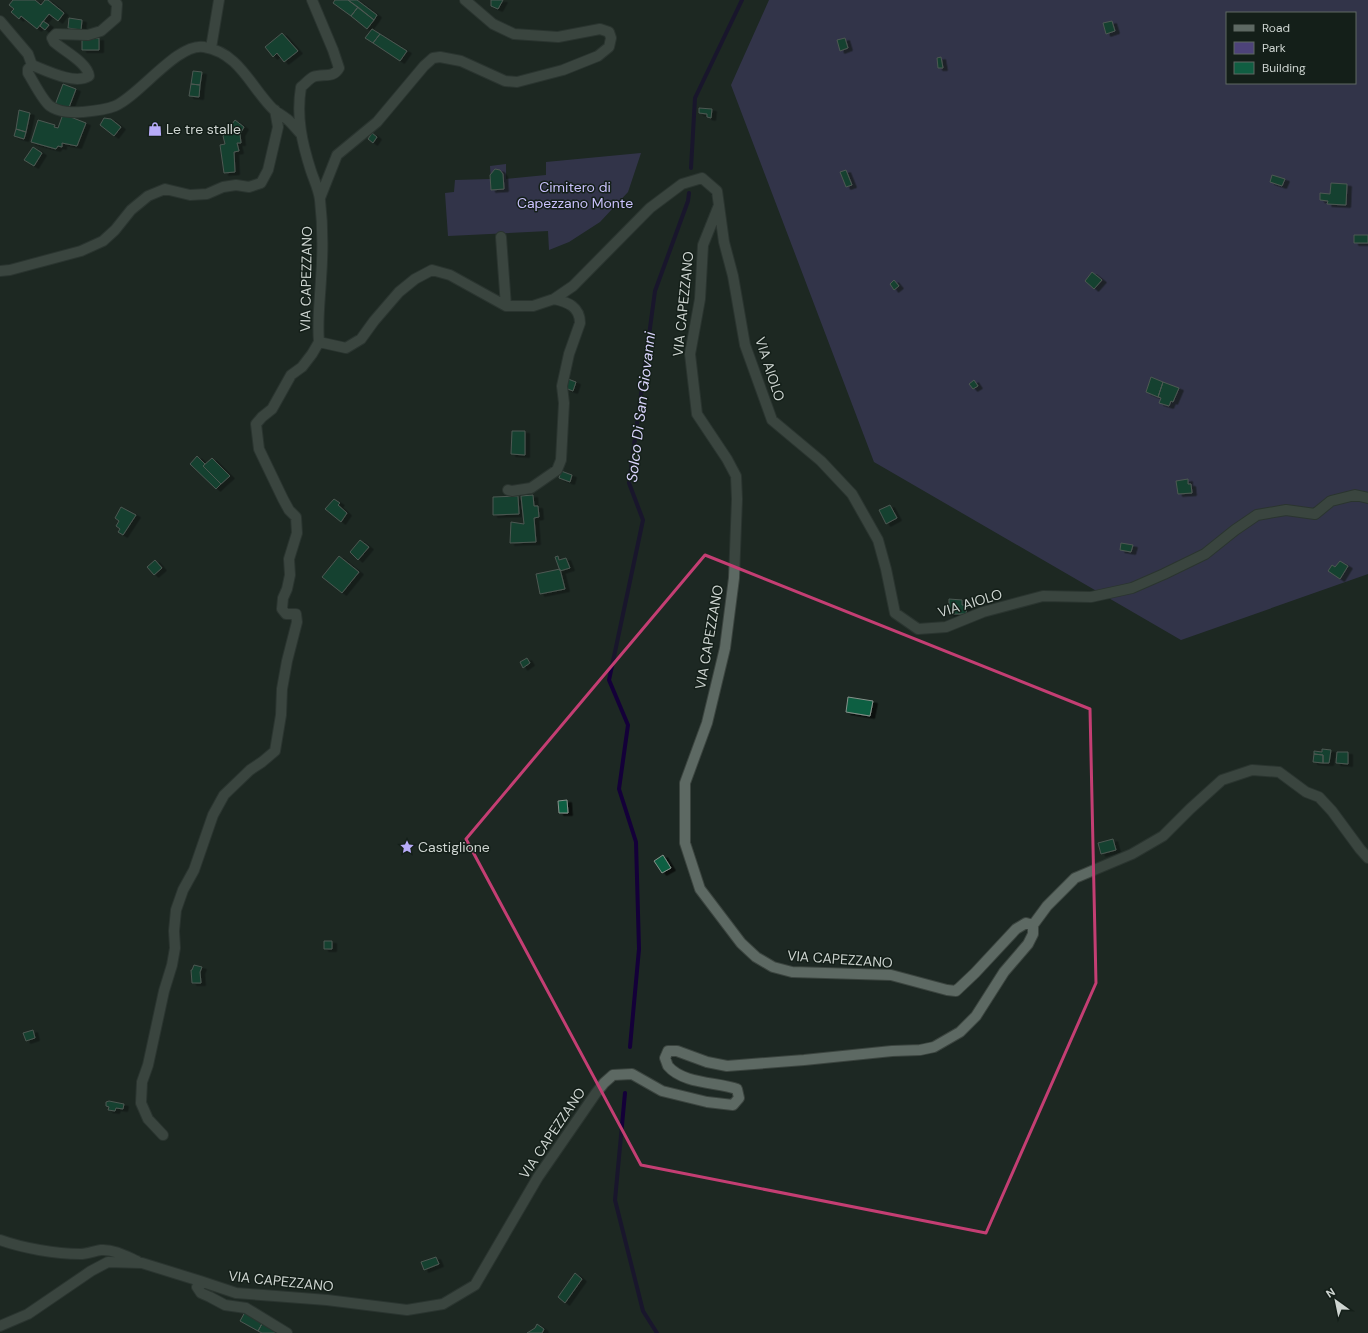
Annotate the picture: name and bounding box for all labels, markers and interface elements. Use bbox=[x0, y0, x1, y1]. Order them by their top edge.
legend bbox=[1226, 12, 1356, 84]
text: Road bbox=[1262, 20, 1290, 36]
text: Park bbox=[1262, 40, 1286, 56]
text: Building bbox=[1262, 60, 1306, 76]
place label: Le tre stalle bbox=[166, 120, 241, 138]
shop icon: Le tre stalle bbox=[147, 121, 163, 137]
park label: Cimitero di Capezzano Monte bbox=[517, 178, 633, 212]
street label: VIA CAPEZZANO bbox=[296, 226, 316, 332]
street label: VIA CAPEZZANO bbox=[669, 250, 697, 358]
water label: Solco Di San Giovanni bbox=[622, 330, 660, 483]
street label: VIA AIOLO bbox=[751, 335, 789, 403]
street label: VIA CAPEZZANO bbox=[691, 583, 727, 691]
street label: VIA AIOLO bbox=[936, 585, 1005, 621]
place label: Castiglione bbox=[418, 838, 490, 856]
place icon: Castiglione bbox=[399, 839, 415, 855]
street label: VIA CAPEZZANO bbox=[787, 946, 894, 972]
street label: VIA CAPEZZANO bbox=[515, 1084, 589, 1182]
street label: VIA CAPEZZANO bbox=[227, 1267, 335, 1295]
north arrow bbox=[1316, 1281, 1356, 1321]
text: N bbox=[1323, 1285, 1338, 1301]

